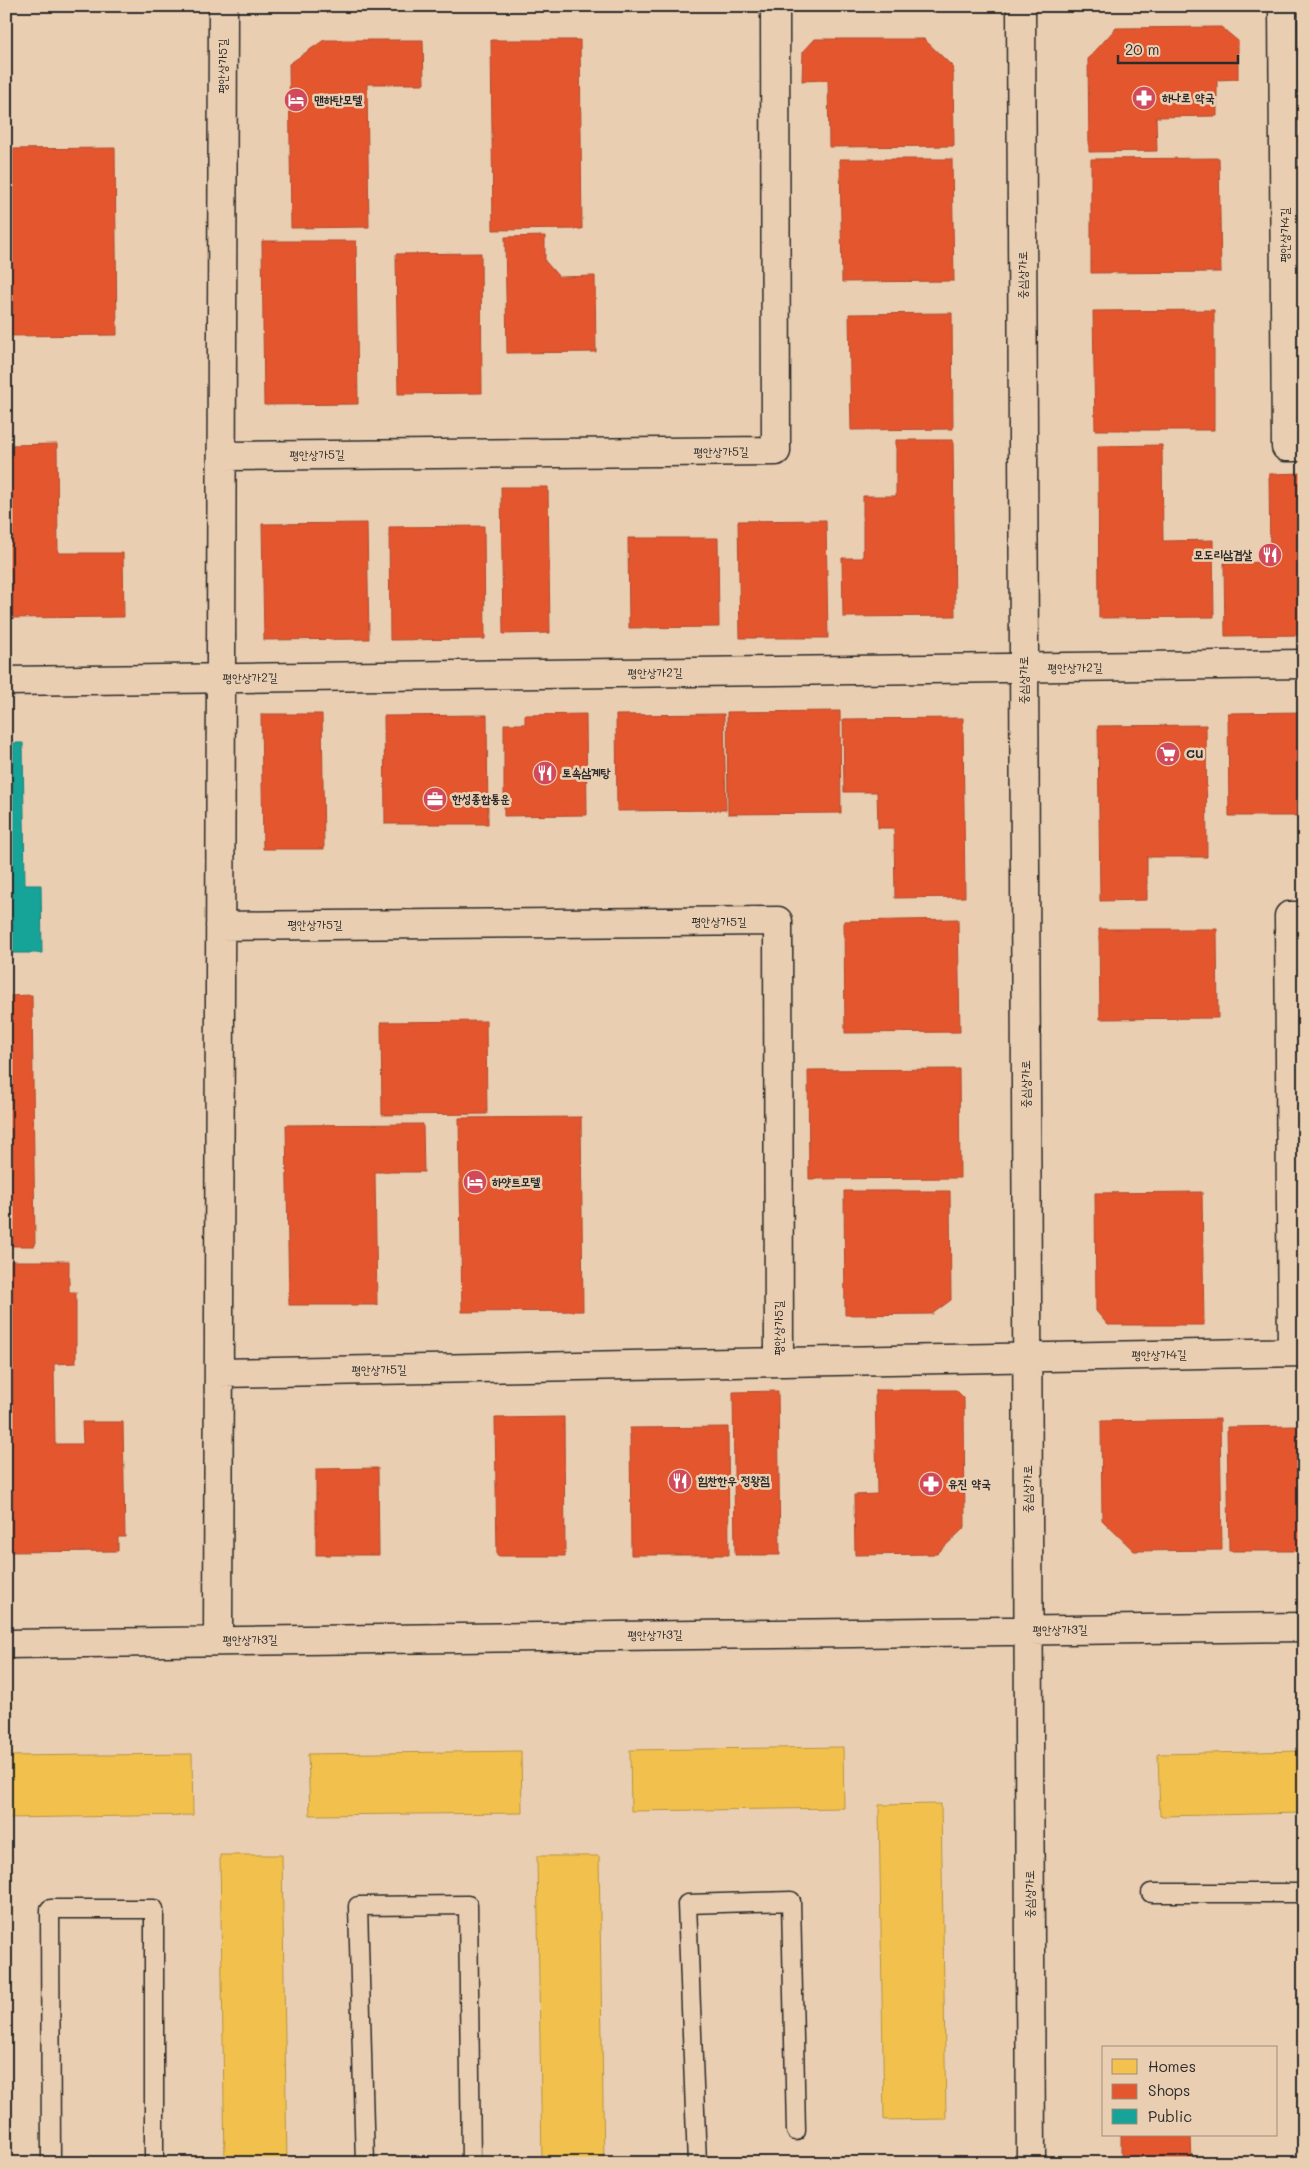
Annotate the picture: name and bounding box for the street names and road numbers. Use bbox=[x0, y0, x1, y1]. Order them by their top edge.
street label: 평안상가5길 bbox=[214, 38, 230, 94]
street label: 평안상가4길 bbox=[1276, 207, 1292, 263]
street label: 중심상가로 bbox=[1014, 251, 1030, 299]
street label: 평안상가5길 bbox=[693, 443, 749, 459]
street label: 평안상가5길 bbox=[289, 446, 345, 462]
street label: 중심상가로 bbox=[1015, 656, 1031, 704]
street label: 평안상가2길 bbox=[1047, 659, 1103, 675]
street label: 평안상가2길 bbox=[627, 664, 683, 680]
street label: 평안상가2길 bbox=[222, 669, 278, 685]
street label: 평안상가5길 bbox=[691, 913, 747, 929]
street label: 평안상가5길 bbox=[287, 916, 343, 932]
street label: 중심상가로 bbox=[1017, 1060, 1033, 1108]
street label: 평안상가5길 bbox=[770, 1300, 786, 1356]
street label: 평안상가4길 bbox=[1131, 1346, 1187, 1362]
street label: 평안상가5길 bbox=[351, 1361, 407, 1377]
street label: 중심상가로 bbox=[1019, 1465, 1035, 1513]
street label: 평안상가3길 bbox=[1032, 1621, 1088, 1637]
street label: 평안상가3길 bbox=[627, 1626, 683, 1642]
street label: 평안상가3길 bbox=[222, 1631, 278, 1647]
street label: 중심상가로 bbox=[1021, 1870, 1037, 1918]

